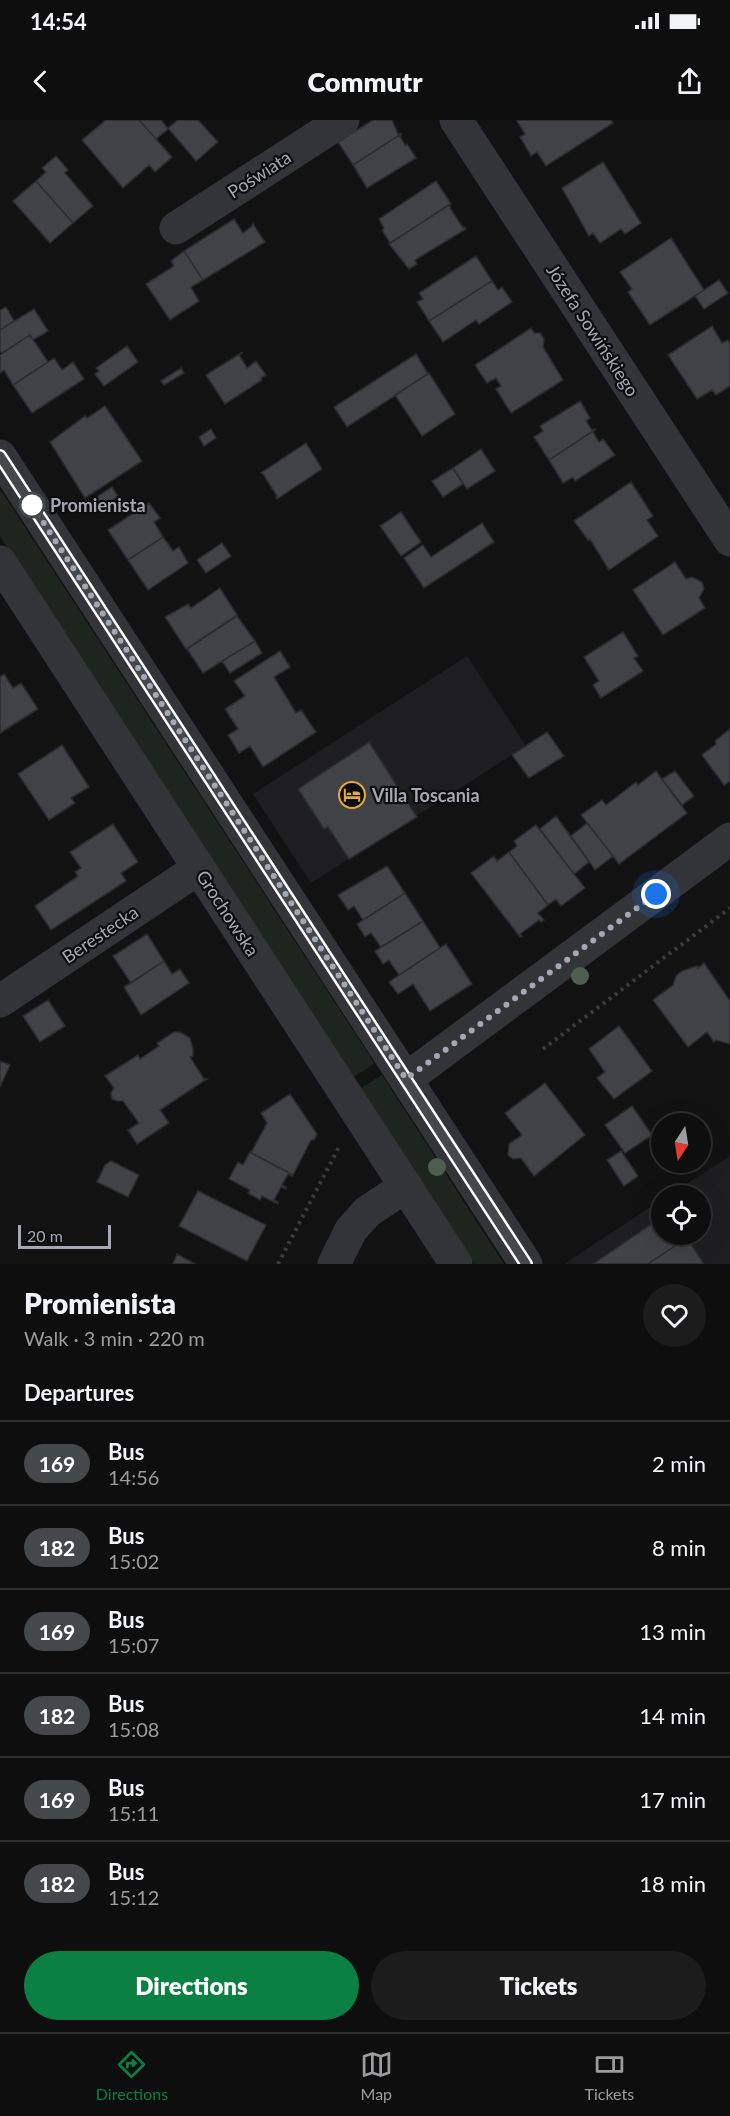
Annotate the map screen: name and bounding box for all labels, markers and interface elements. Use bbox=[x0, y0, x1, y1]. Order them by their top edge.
text: 14:54 bbox=[30, 8, 87, 35]
icon: back bbox=[24, 65, 57, 98]
text: Commutr bbox=[307, 65, 423, 98]
icon: share bbox=[673, 65, 706, 98]
street label: Poświata bbox=[223, 145, 295, 203]
street label: Józefa Sowińskiego bbox=[542, 260, 644, 400]
marker: Promienista bbox=[19, 492, 45, 518]
place label: Promienista bbox=[50, 494, 146, 516]
hotel icon: Villa Toscania bbox=[337, 780, 367, 810]
place label: Villa Toscania bbox=[371, 784, 480, 806]
street label: Grochowska bbox=[192, 866, 264, 960]
your location bbox=[641, 879, 671, 909]
street label: Berestecka bbox=[58, 901, 142, 967]
north arrow bbox=[651, 1113, 711, 1173]
map controls bbox=[651, 1113, 711, 1245]
button: locate bbox=[651, 1185, 711, 1245]
scale bar bbox=[18, 1222, 111, 1250]
text: 20 m bbox=[27, 1226, 63, 1245]
button: heart bbox=[643, 1284, 706, 1347]
text: Promienista bbox=[24, 1286, 176, 1320]
text: Walk · 3 min · 220 m bbox=[24, 1326, 205, 1350]
text: Departures bbox=[24, 1379, 134, 1406]
text: Bus bbox=[108, 1438, 144, 1465]
text: 2 min bbox=[652, 1450, 706, 1477]
text: 169 bbox=[39, 1451, 75, 1476]
text: 14:56 bbox=[108, 1465, 159, 1489]
text: Bus bbox=[108, 1522, 144, 1549]
text: 8 min bbox=[652, 1534, 706, 1561]
text: 182 bbox=[39, 1535, 75, 1560]
text: 15:02 bbox=[108, 1549, 159, 1573]
text: Bus bbox=[108, 1606, 144, 1633]
text: 13 min bbox=[639, 1618, 706, 1645]
text: 169 bbox=[39, 1619, 75, 1644]
text: 15:07 bbox=[108, 1633, 159, 1657]
text: Bus bbox=[108, 1690, 144, 1717]
text: 14 min bbox=[639, 1702, 706, 1729]
text: 182 bbox=[39, 1703, 75, 1728]
text: 15:08 bbox=[108, 1717, 159, 1741]
text: Bus bbox=[108, 1774, 144, 1801]
text: 17 min bbox=[639, 1786, 706, 1813]
text: 169 bbox=[39, 1787, 75, 1812]
text: 15:11 bbox=[108, 1801, 159, 1825]
text: Bus bbox=[108, 1858, 144, 1885]
text: 18 min bbox=[639, 1870, 706, 1897]
text: 182 bbox=[39, 1871, 75, 1896]
text: 15:12 bbox=[108, 1885, 159, 1909]
button: Directions bbox=[24, 1951, 359, 2020]
button: Tickets bbox=[371, 1951, 706, 2020]
tab: Directions bbox=[96, 2048, 168, 2103]
tab: Map bbox=[360, 2048, 393, 2103]
tab: Tickets bbox=[585, 2048, 634, 2103]

